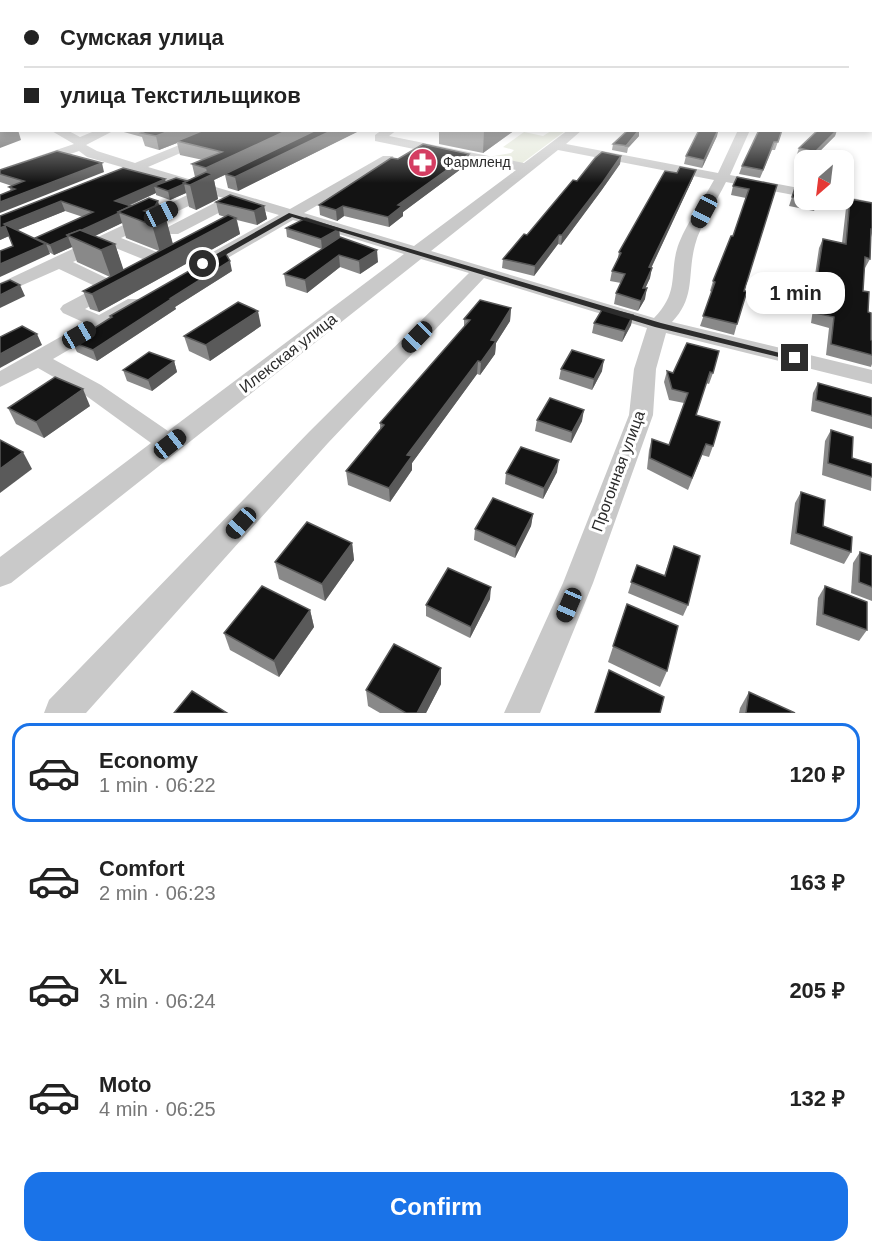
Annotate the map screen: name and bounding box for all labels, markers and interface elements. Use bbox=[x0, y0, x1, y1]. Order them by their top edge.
text: Сумская улица bbox=[60, 25, 224, 50]
text: улица Текстильщиков bbox=[60, 83, 301, 108]
pharmacy icon: Фармленд bbox=[406, 146, 438, 178]
north arrow bbox=[794, 150, 854, 210]
map controls bbox=[794, 150, 854, 210]
place label: Фармленд bbox=[443, 154, 511, 170]
car bbox=[688, 191, 720, 231]
car bbox=[141, 198, 181, 230]
route start bbox=[189, 250, 216, 277]
callout: 1 min bbox=[746, 271, 844, 313]
text: 1 min bbox=[769, 282, 822, 304]
street label: Илекская улица bbox=[236, 310, 340, 396]
car bbox=[59, 318, 99, 352]
car bbox=[398, 318, 436, 356]
route end bbox=[781, 344, 808, 371]
street label: Прогонная улица bbox=[588, 408, 648, 534]
car bbox=[150, 426, 190, 462]
car bbox=[222, 504, 260, 542]
car bbox=[554, 585, 584, 625]
icon: car bbox=[27, 746, 81, 800]
text: Economy bbox=[99, 748, 198, 773]
text: 120 ₽ bbox=[789, 762, 845, 787]
text: 1 min · 06:22 bbox=[99, 774, 216, 796]
icon: car bbox=[27, 854, 81, 908]
text: Comfort bbox=[99, 856, 185, 881]
text: 163 ₽ bbox=[789, 870, 845, 895]
text: 2 min · 06:23 bbox=[99, 882, 216, 904]
icon: car bbox=[27, 962, 81, 1016]
text: XL bbox=[99, 964, 127, 989]
text: 205 ₽ bbox=[789, 978, 845, 1003]
text: 3 min · 06:24 bbox=[99, 990, 216, 1012]
icon: car bbox=[27, 1070, 81, 1124]
text: Moto bbox=[99, 1072, 152, 1097]
text: 132 ₽ bbox=[789, 1086, 845, 1111]
text: 4 min · 06:25 bbox=[99, 1098, 216, 1120]
button: Confirm bbox=[24, 1172, 848, 1241]

